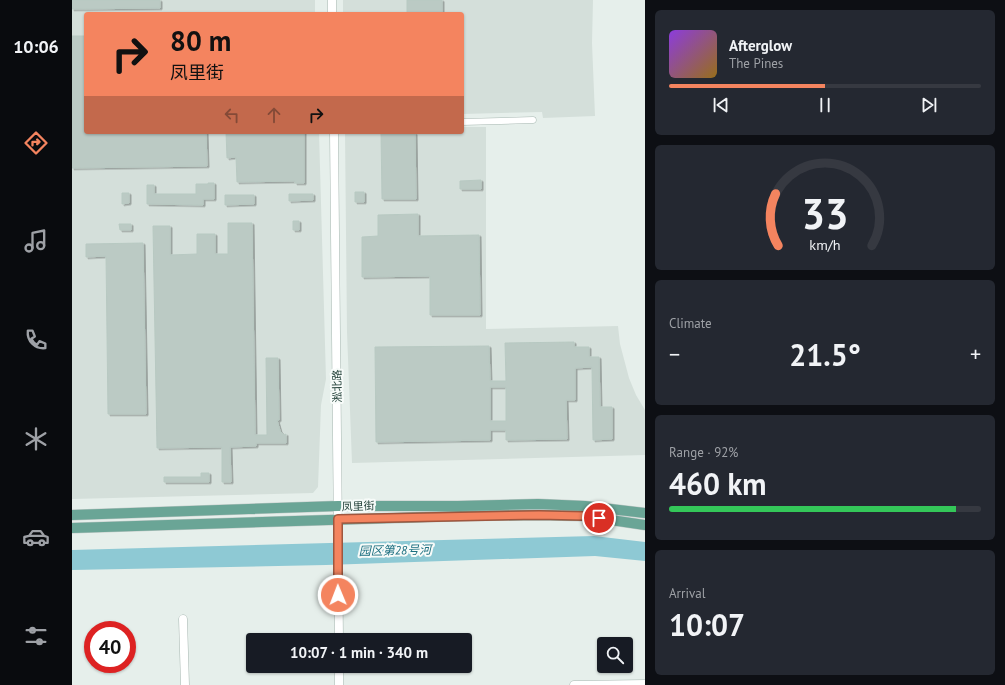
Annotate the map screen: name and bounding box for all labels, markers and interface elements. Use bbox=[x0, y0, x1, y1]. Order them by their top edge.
text: 80 m bbox=[170, 22, 231, 59]
icon: right bbox=[104, 28, 156, 80]
text: 10:06 bbox=[13, 35, 59, 58]
text: Afterglow bbox=[729, 36, 792, 55]
text: The Pines bbox=[729, 55, 783, 72]
text: 凤里街 bbox=[170, 61, 224, 84]
icon: previous bbox=[710, 94, 732, 116]
icon: pause bbox=[814, 94, 836, 116]
icon: next bbox=[918, 94, 940, 116]
icon: left bbox=[221, 104, 243, 126]
icon: ahead bbox=[263, 104, 285, 126]
icon: right bbox=[305, 104, 327, 126]
icon: directions bbox=[22, 129, 50, 157]
text: 33 bbox=[801, 186, 849, 239]
icon: music bbox=[22, 227, 50, 255]
text: km/h bbox=[809, 234, 841, 253]
text: Climate bbox=[669, 315, 712, 332]
icon: phone bbox=[22, 326, 50, 354]
text: 21.5° bbox=[789, 335, 861, 374]
text: − bbox=[669, 340, 680, 368]
text: + bbox=[970, 340, 981, 368]
street label: 淞北路 bbox=[330, 369, 344, 403]
icon: climate bbox=[22, 425, 50, 453]
text: Range · 92% bbox=[669, 444, 738, 461]
text: 460 km bbox=[669, 464, 767, 503]
street label: 凤里街 bbox=[341, 498, 375, 514]
pin bbox=[582, 501, 616, 535]
icon: arrive bbox=[588, 507, 610, 529]
icon: car bbox=[22, 523, 50, 551]
water label: 园区第28号河 bbox=[359, 542, 433, 558]
position arrow bbox=[317, 574, 359, 616]
text: Arrival bbox=[669, 585, 705, 602]
text: 10:07 bbox=[669, 605, 745, 644]
speed limit sign: 40 bbox=[84, 621, 136, 673]
icon: filters bbox=[22, 622, 50, 650]
map controls bbox=[597, 637, 633, 673]
button: search bbox=[597, 637, 633, 673]
text: 10:07 · 1 min · 340 m bbox=[290, 643, 428, 662]

